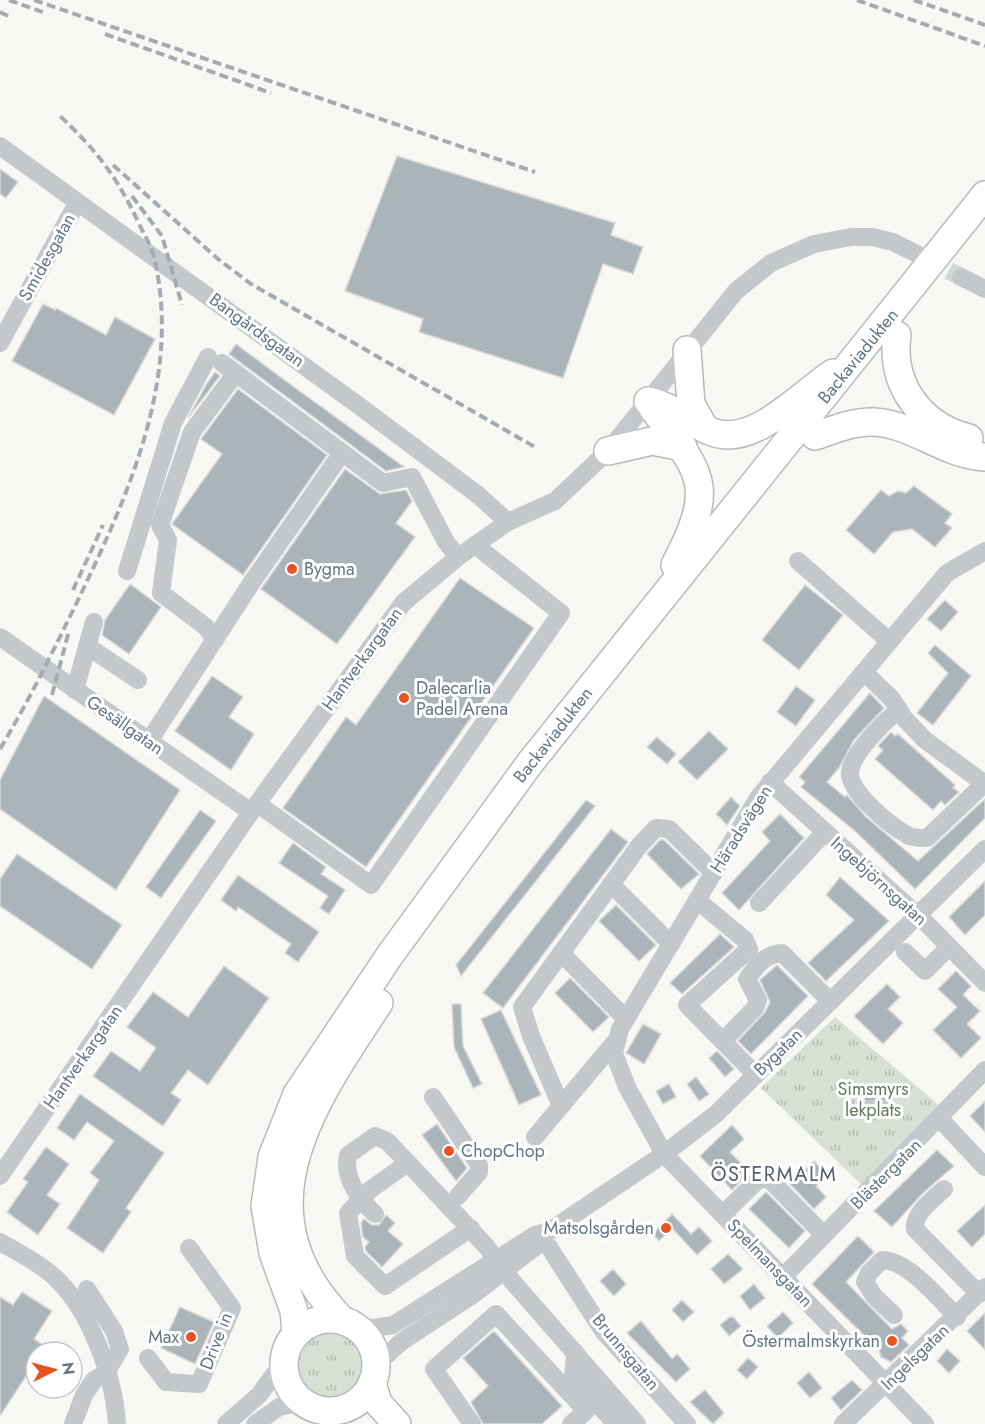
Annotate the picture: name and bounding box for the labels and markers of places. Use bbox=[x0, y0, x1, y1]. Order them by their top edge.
place label: Bygma bbox=[304, 556, 355, 582]
marker: Bygma bbox=[285, 562, 299, 576]
place label: Dalecarlia Padel Arena bbox=[416, 675, 508, 722]
marker: Dalecarlia Padel Arena bbox=[397, 691, 411, 705]
place label: ChopChop bbox=[461, 1138, 545, 1164]
marker: ChopChop bbox=[442, 1144, 456, 1158]
place label: Matsolsgården bbox=[544, 1215, 654, 1241]
marker: Matsolsgården bbox=[659, 1221, 673, 1235]
place label: Max bbox=[148, 1324, 179, 1350]
place label: Östermalmskyrkan bbox=[742, 1328, 880, 1354]
marker: Max bbox=[184, 1330, 198, 1344]
marker: Östermalmskyrkan bbox=[885, 1334, 899, 1348]

